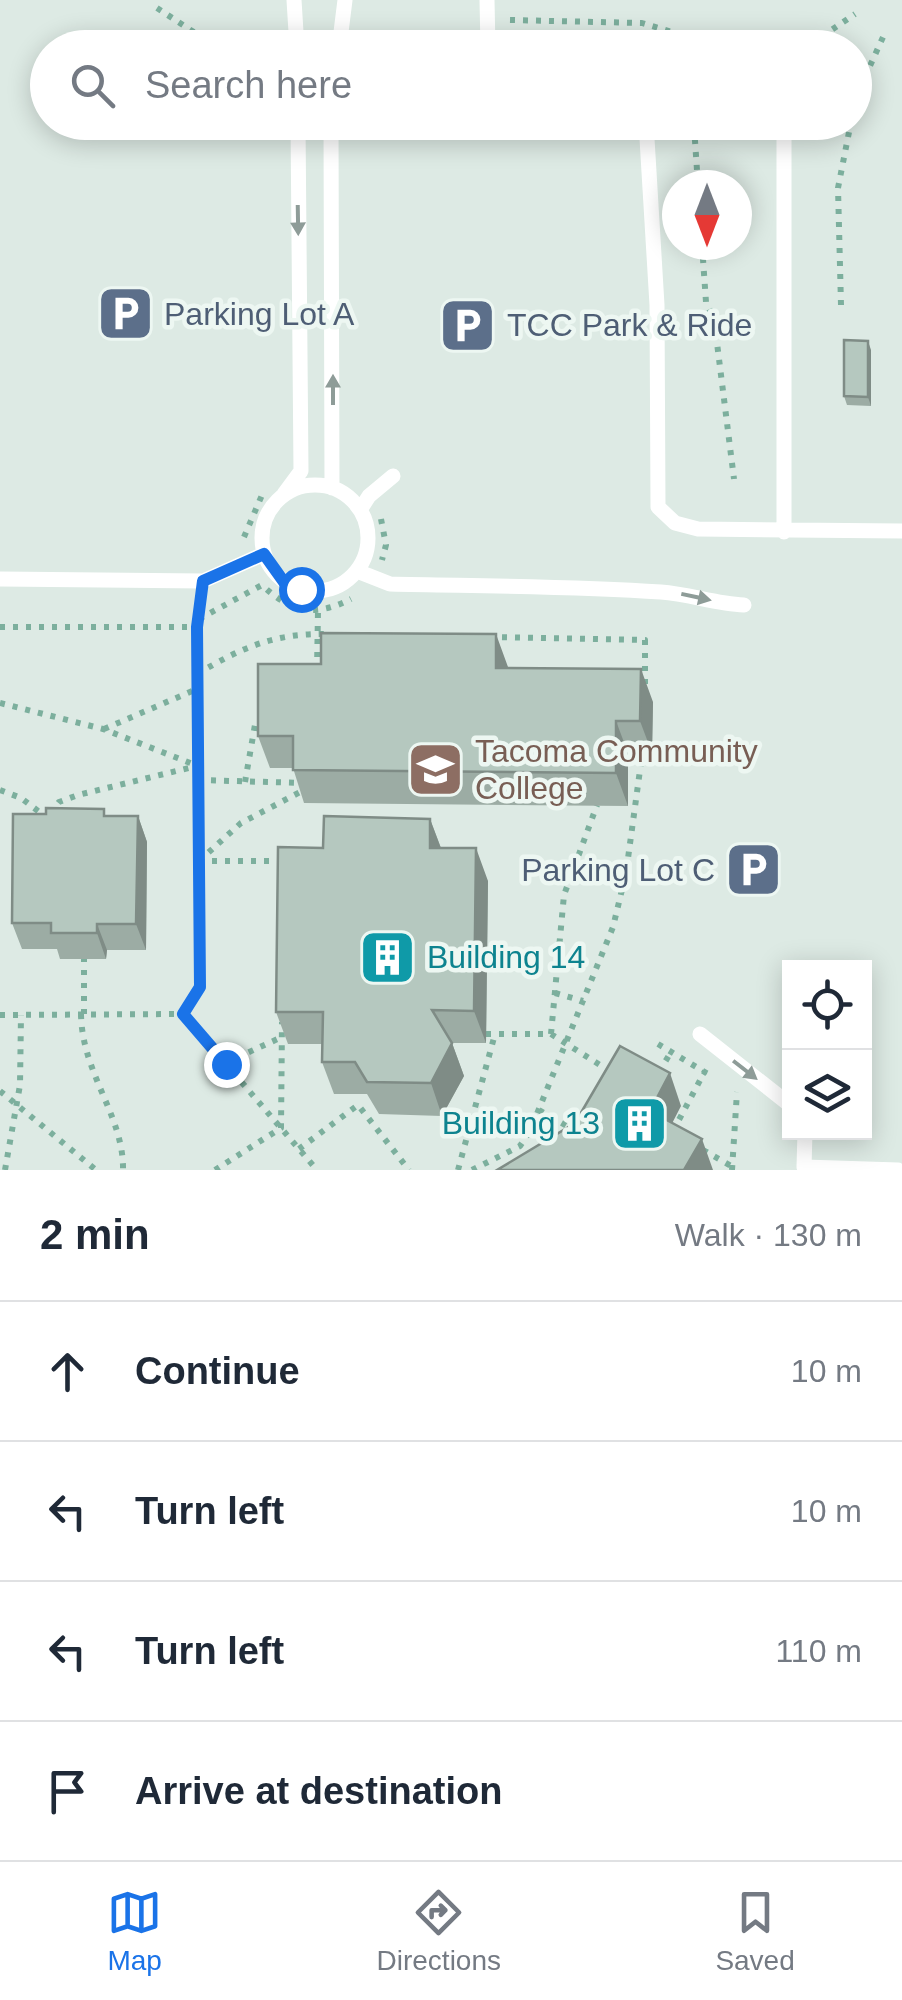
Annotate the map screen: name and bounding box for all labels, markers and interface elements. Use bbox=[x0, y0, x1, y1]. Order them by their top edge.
search box bbox=[30, 30, 872, 140]
icon: search bbox=[65, 58, 120, 113]
text: Search here bbox=[145, 64, 352, 106]
north arrow bbox=[662, 170, 752, 260]
one-way arrow bbox=[291, 204, 307, 236]
parking icon: Parking Lot A bbox=[95, 284, 155, 344]
parking icon: TCC Park & Ride bbox=[438, 295, 498, 355]
place label: Parking Lot A bbox=[164, 296, 355, 332]
place label: TCC Park & Ride bbox=[507, 307, 752, 343]
one-way arrow bbox=[324, 374, 340, 406]
route start bbox=[279, 567, 325, 613]
one-way arrow bbox=[680, 589, 711, 605]
place label: Tacoma Community College bbox=[475, 733, 758, 806]
school or university icon: Tacoma Community College bbox=[406, 739, 466, 799]
parking icon: Parking Lot C bbox=[724, 840, 784, 900]
place label: Parking Lot C bbox=[521, 852, 715, 888]
building icon: Building 14 bbox=[358, 927, 418, 987]
place label: Building 14 bbox=[427, 939, 585, 975]
map controls bbox=[782, 960, 872, 1140]
button: locate bbox=[782, 960, 872, 1050]
route end bbox=[204, 1042, 250, 1088]
button: layers bbox=[782, 1050, 872, 1140]
one-way arrow bbox=[731, 1059, 757, 1080]
building icon: Building 13 bbox=[609, 1093, 669, 1153]
place label: Building 13 bbox=[442, 1105, 600, 1141]
text: 2 min bbox=[40, 1211, 150, 1258]
text: Walk · 130 m bbox=[675, 1217, 862, 1253]
icon: ahead bbox=[40, 1344, 95, 1399]
text: Continue bbox=[135, 1350, 300, 1392]
text: 10 m bbox=[791, 1353, 862, 1389]
icon: left bbox=[40, 1484, 95, 1539]
text: Turn left bbox=[135, 1490, 284, 1532]
text: 10 m bbox=[791, 1493, 862, 1529]
icon: left bbox=[40, 1624, 95, 1679]
text: Turn left bbox=[135, 1630, 284, 1672]
text: 110 m bbox=[775, 1633, 862, 1669]
icon: arrive bbox=[40, 1764, 95, 1819]
text: Arrive at destination bbox=[135, 1770, 502, 1812]
tab: Map bbox=[107, 1885, 162, 1977]
tab: Directions bbox=[377, 1885, 501, 1977]
tab: Saved bbox=[715, 1885, 795, 1977]

